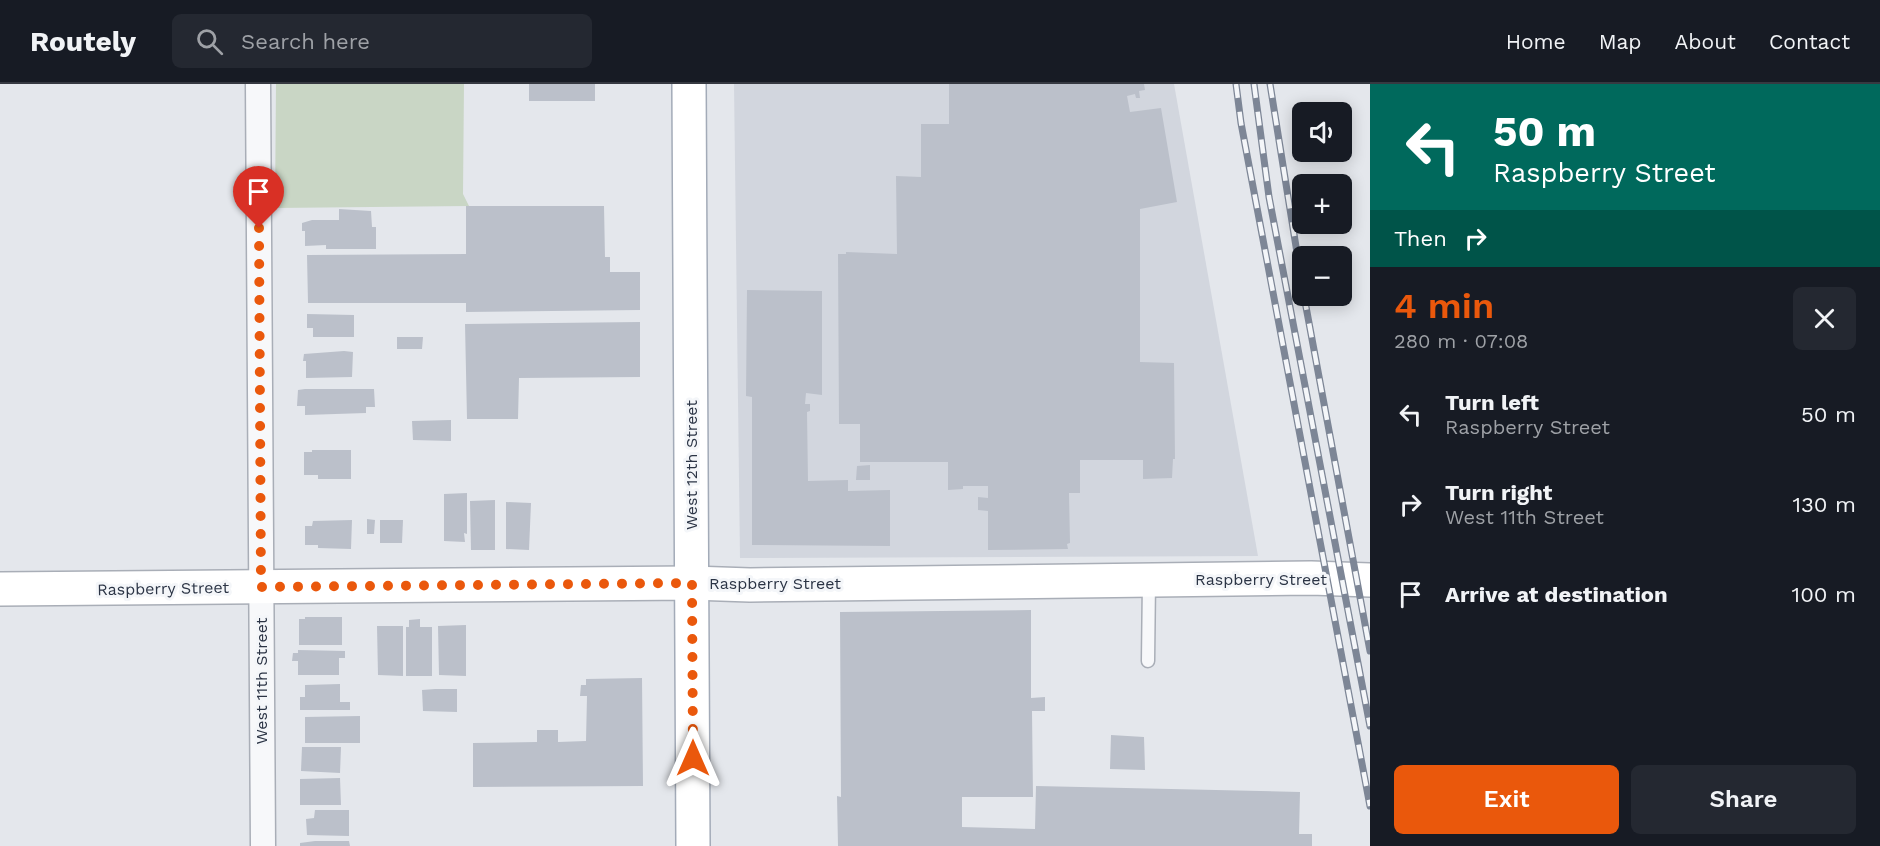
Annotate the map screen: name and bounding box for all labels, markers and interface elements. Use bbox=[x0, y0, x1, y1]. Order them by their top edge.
search box bbox=[172, 14, 592, 68]
text: Routely bbox=[30, 25, 136, 58]
icon: search bbox=[193, 25, 226, 58]
text: Search here bbox=[241, 29, 370, 54]
text: Home bbox=[1506, 29, 1566, 54]
text: Map bbox=[1599, 29, 1642, 54]
text: About bbox=[1675, 29, 1736, 54]
text: Contact bbox=[1769, 29, 1850, 54]
map controls bbox=[1292, 102, 1352, 306]
button: sound bbox=[1292, 102, 1352, 162]
text: 50 m bbox=[1493, 107, 1596, 156]
icon: left bbox=[1394, 108, 1472, 186]
text: Raspberry Street bbox=[1493, 157, 1716, 189]
pin bbox=[233, 166, 284, 228]
button: + bbox=[1292, 174, 1352, 234]
icon: arrive bbox=[242, 175, 275, 208]
icon: right bbox=[1459, 222, 1492, 255]
text: Then bbox=[1394, 226, 1447, 251]
button: − bbox=[1292, 246, 1352, 306]
text: 4 min bbox=[1394, 285, 1494, 327]
button: close bbox=[1793, 287, 1856, 350]
text: 280 m · 07:08 bbox=[1394, 329, 1528, 353]
text: Turn left bbox=[1445, 390, 1539, 415]
icon: left bbox=[1394, 398, 1427, 431]
street label: West 12th Street bbox=[682, 400, 701, 530]
text: 50 m bbox=[1801, 402, 1856, 427]
text: Raspberry Street bbox=[1445, 415, 1610, 439]
text: Turn right bbox=[1445, 480, 1552, 505]
icon: right bbox=[1394, 488, 1427, 521]
text: 130 m bbox=[1792, 492, 1856, 517]
text: West 11th Street bbox=[1445, 505, 1604, 529]
street label: Raspberry Street bbox=[1195, 570, 1327, 589]
street label: Raspberry Street bbox=[709, 574, 841, 593]
street label: Raspberry Street bbox=[97, 578, 229, 599]
icon: arrive bbox=[1394, 578, 1427, 611]
text: Arrive at destination bbox=[1445, 582, 1668, 607]
text: 100 m bbox=[1792, 582, 1856, 607]
street label: West 11th Street bbox=[252, 617, 271, 745]
position arrow bbox=[661, 726, 725, 790]
button: Exit bbox=[1394, 765, 1619, 834]
button: Share bbox=[1631, 765, 1856, 834]

